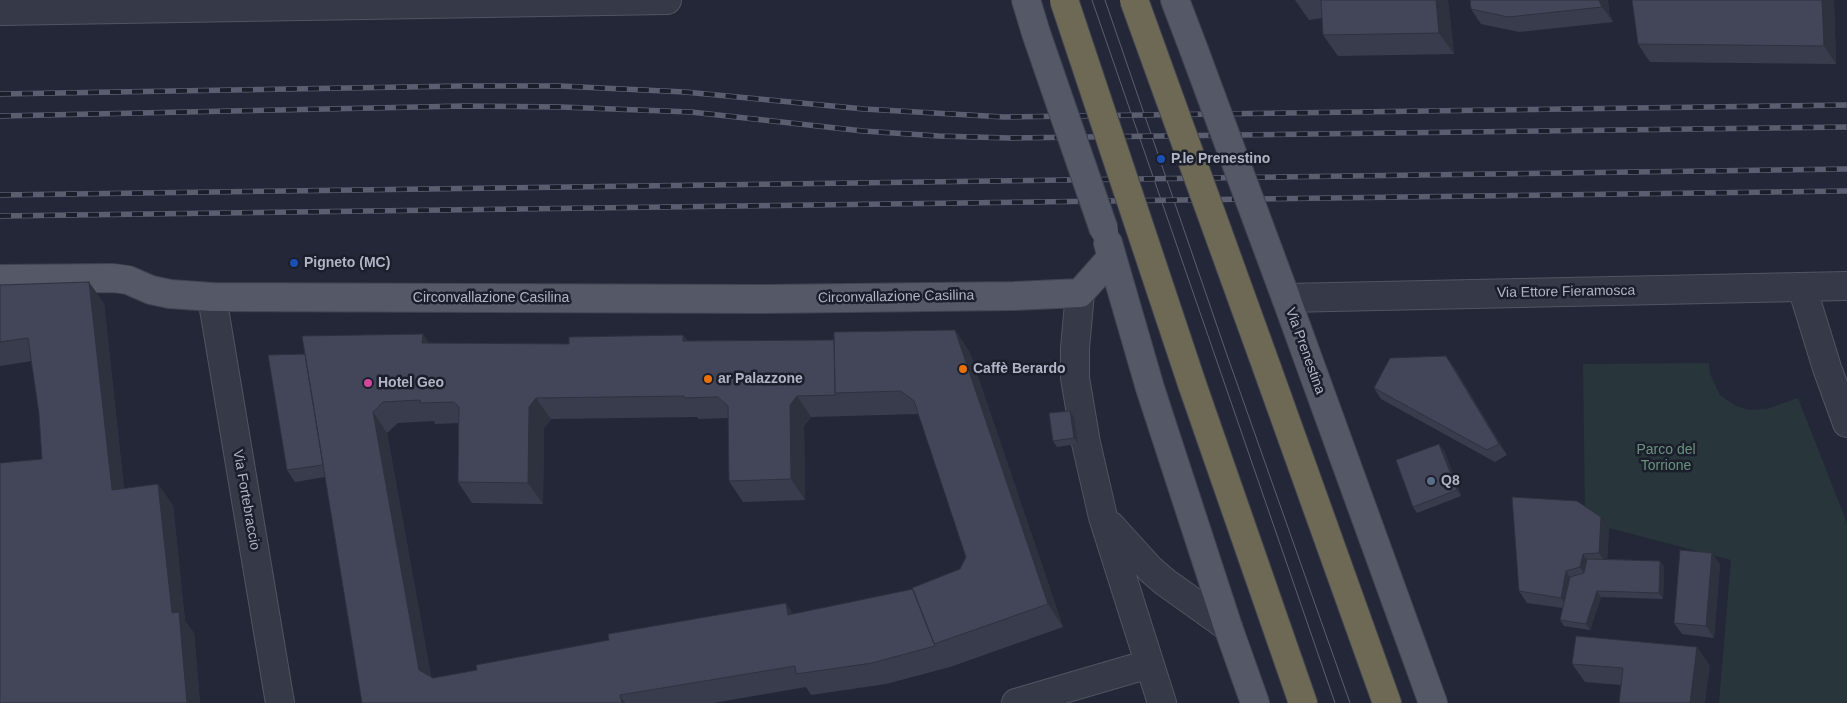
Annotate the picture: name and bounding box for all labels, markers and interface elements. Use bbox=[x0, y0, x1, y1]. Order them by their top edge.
place label: P.le Prenestino bbox=[1171, 151, 1270, 167]
marker: P.le Prenestino bbox=[1155, 153, 1167, 165]
place label: Pigneto (MC) bbox=[304, 255, 390, 271]
marker: Pigneto (MC) bbox=[288, 257, 300, 269]
street label: Via Ettore Fieramosca bbox=[1497, 282, 1635, 302]
street label: Circonvallazione Casilina bbox=[818, 287, 974, 307]
street label: Circonvallazione Casilina bbox=[413, 290, 569, 306]
street label: Via Prenestina bbox=[1282, 305, 1328, 397]
place label: Caffè Berardo bbox=[973, 361, 1066, 377]
marker: Caffè Berardo bbox=[957, 363, 969, 375]
place label: ar Palazzone bbox=[718, 371, 803, 387]
marker: ar Palazzone bbox=[702, 373, 714, 385]
place label: Hotel Geo bbox=[378, 375, 444, 391]
marker: Hotel Geo bbox=[362, 377, 374, 389]
park label: Parco del Torrione bbox=[1636, 442, 1696, 474]
street label: Via Fortebraccio bbox=[229, 448, 263, 552]
place label: Q8 bbox=[1441, 473, 1460, 489]
marker: Q8 bbox=[1425, 475, 1437, 487]

